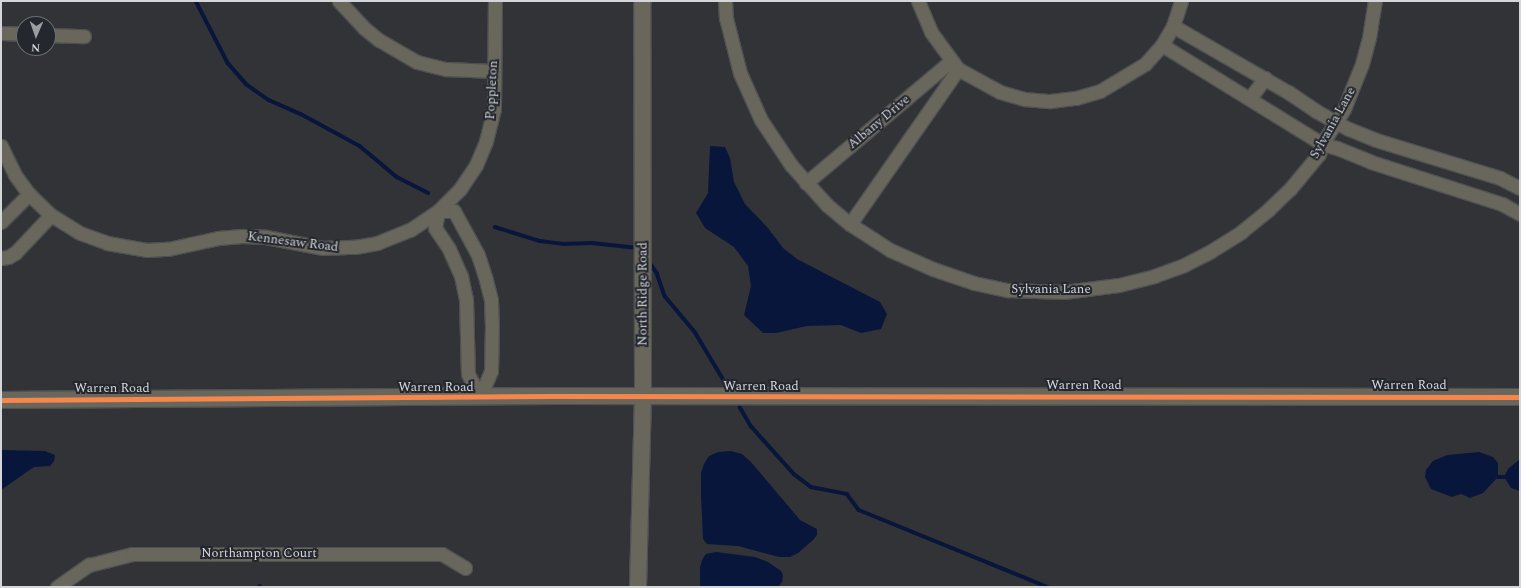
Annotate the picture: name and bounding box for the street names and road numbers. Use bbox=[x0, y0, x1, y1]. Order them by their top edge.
street label: Poppleton bbox=[483, 60, 501, 120]
street label: Sylvania Lane bbox=[1307, 84, 1359, 162]
street label: Albany Drive bbox=[845, 92, 913, 152]
street label: Kennesaw Road bbox=[247, 229, 339, 255]
street label: North Ridge Road bbox=[635, 242, 651, 346]
street label: Sylvania Lane bbox=[1011, 281, 1091, 297]
street label: Warren Road bbox=[1046, 377, 1122, 393]
street label: Warren Road bbox=[1371, 377, 1447, 393]
street label: Warren Road bbox=[723, 378, 799, 394]
street label: Warren Road bbox=[398, 379, 474, 395]
street label: Warren Road bbox=[74, 380, 150, 396]
street label: Northampton Court bbox=[201, 545, 317, 561]

